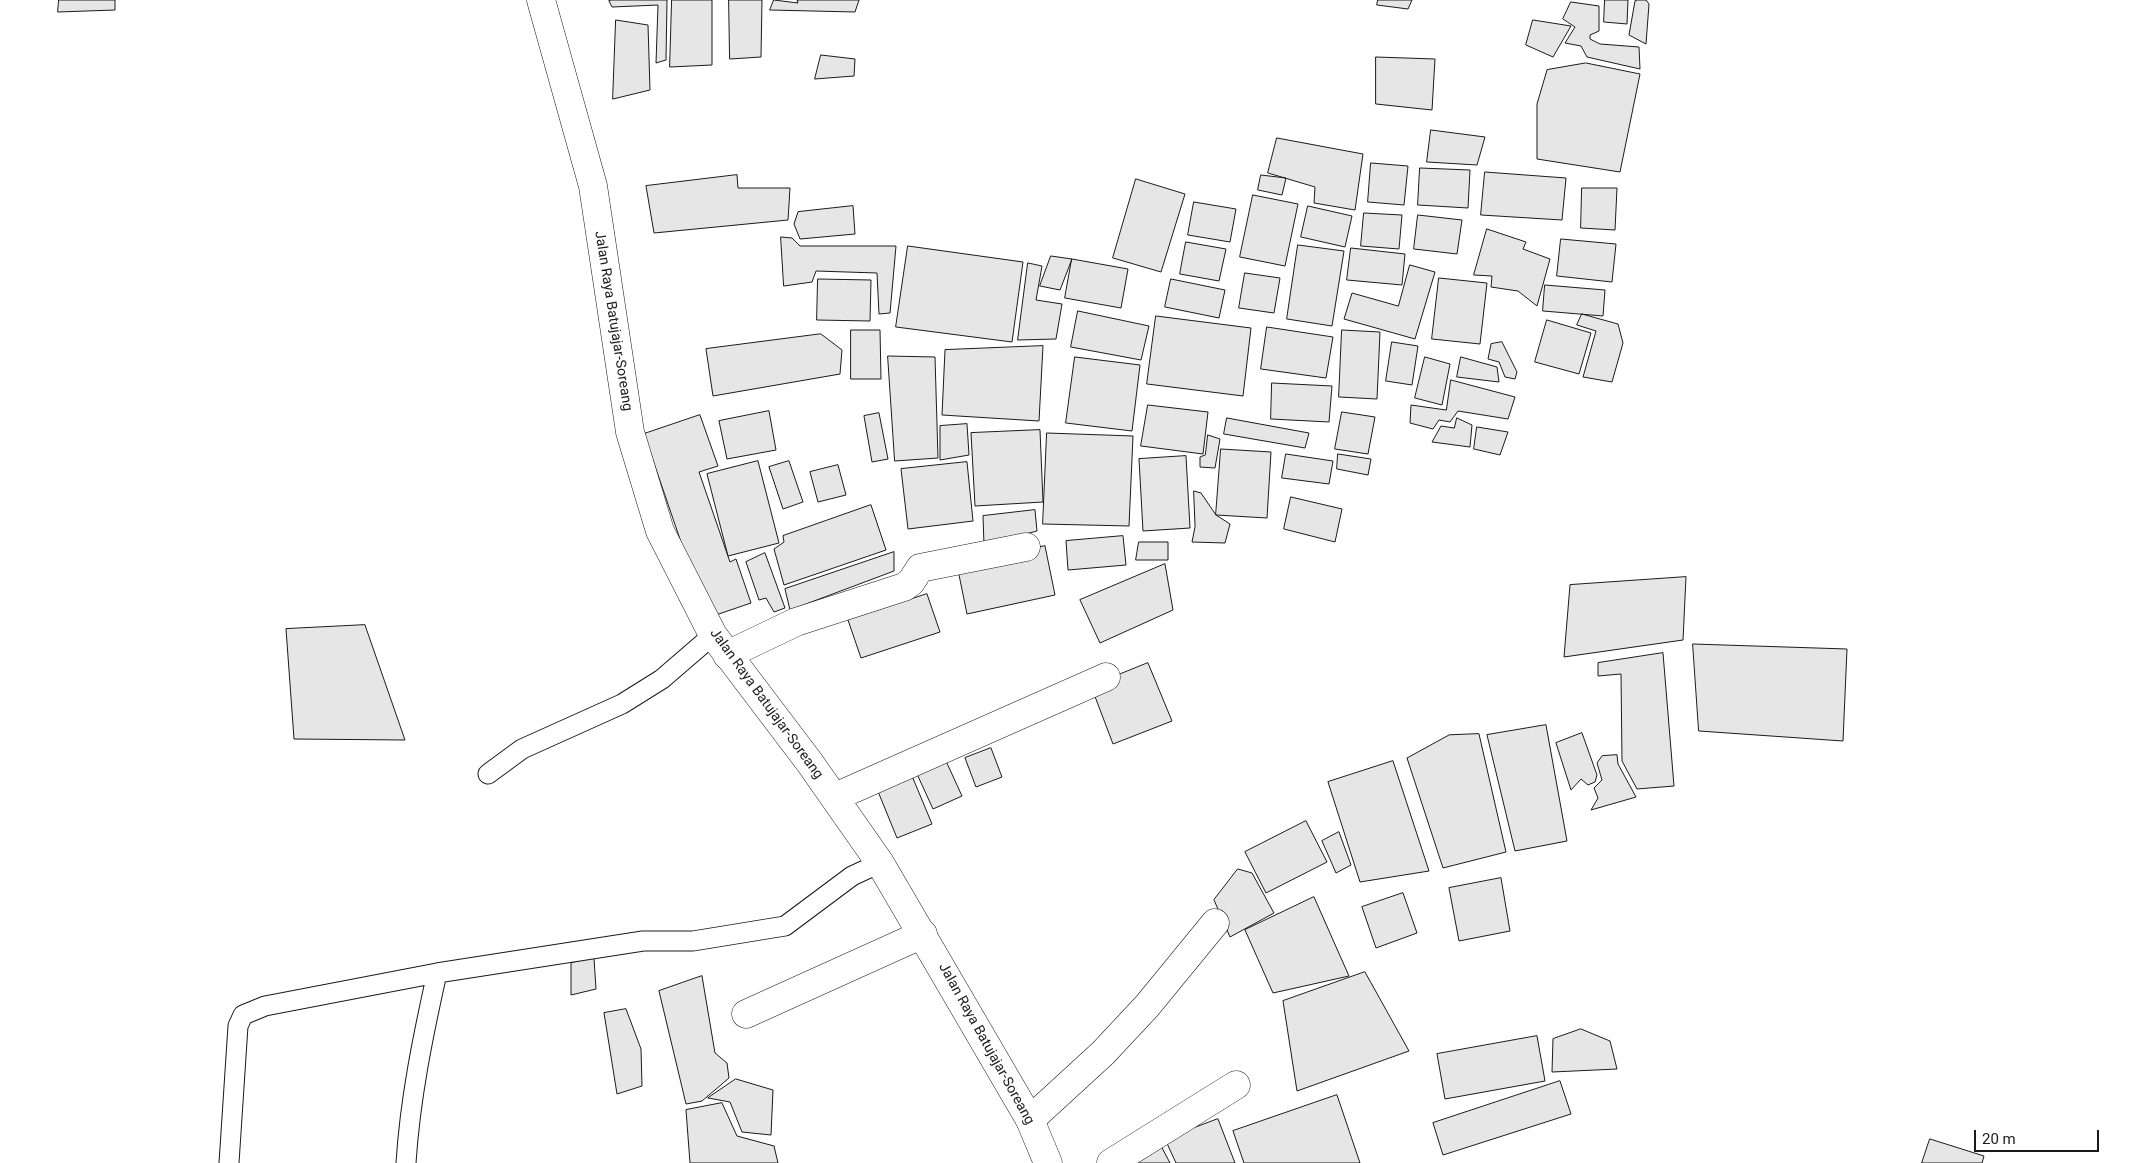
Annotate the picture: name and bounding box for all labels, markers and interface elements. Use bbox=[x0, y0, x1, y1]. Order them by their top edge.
street label: Jalan Raya Batujajar-Soreang bbox=[590, 230, 636, 412]
street label: Jalan Raya Batujajar-Soreang bbox=[706, 625, 826, 783]
street label: Jalan Raya Batujajar-Soreang bbox=[935, 960, 1037, 1128]
scale bar bbox=[1976, 1120, 2101, 1152]
text: 20 m bbox=[1982, 1130, 2016, 1148]

